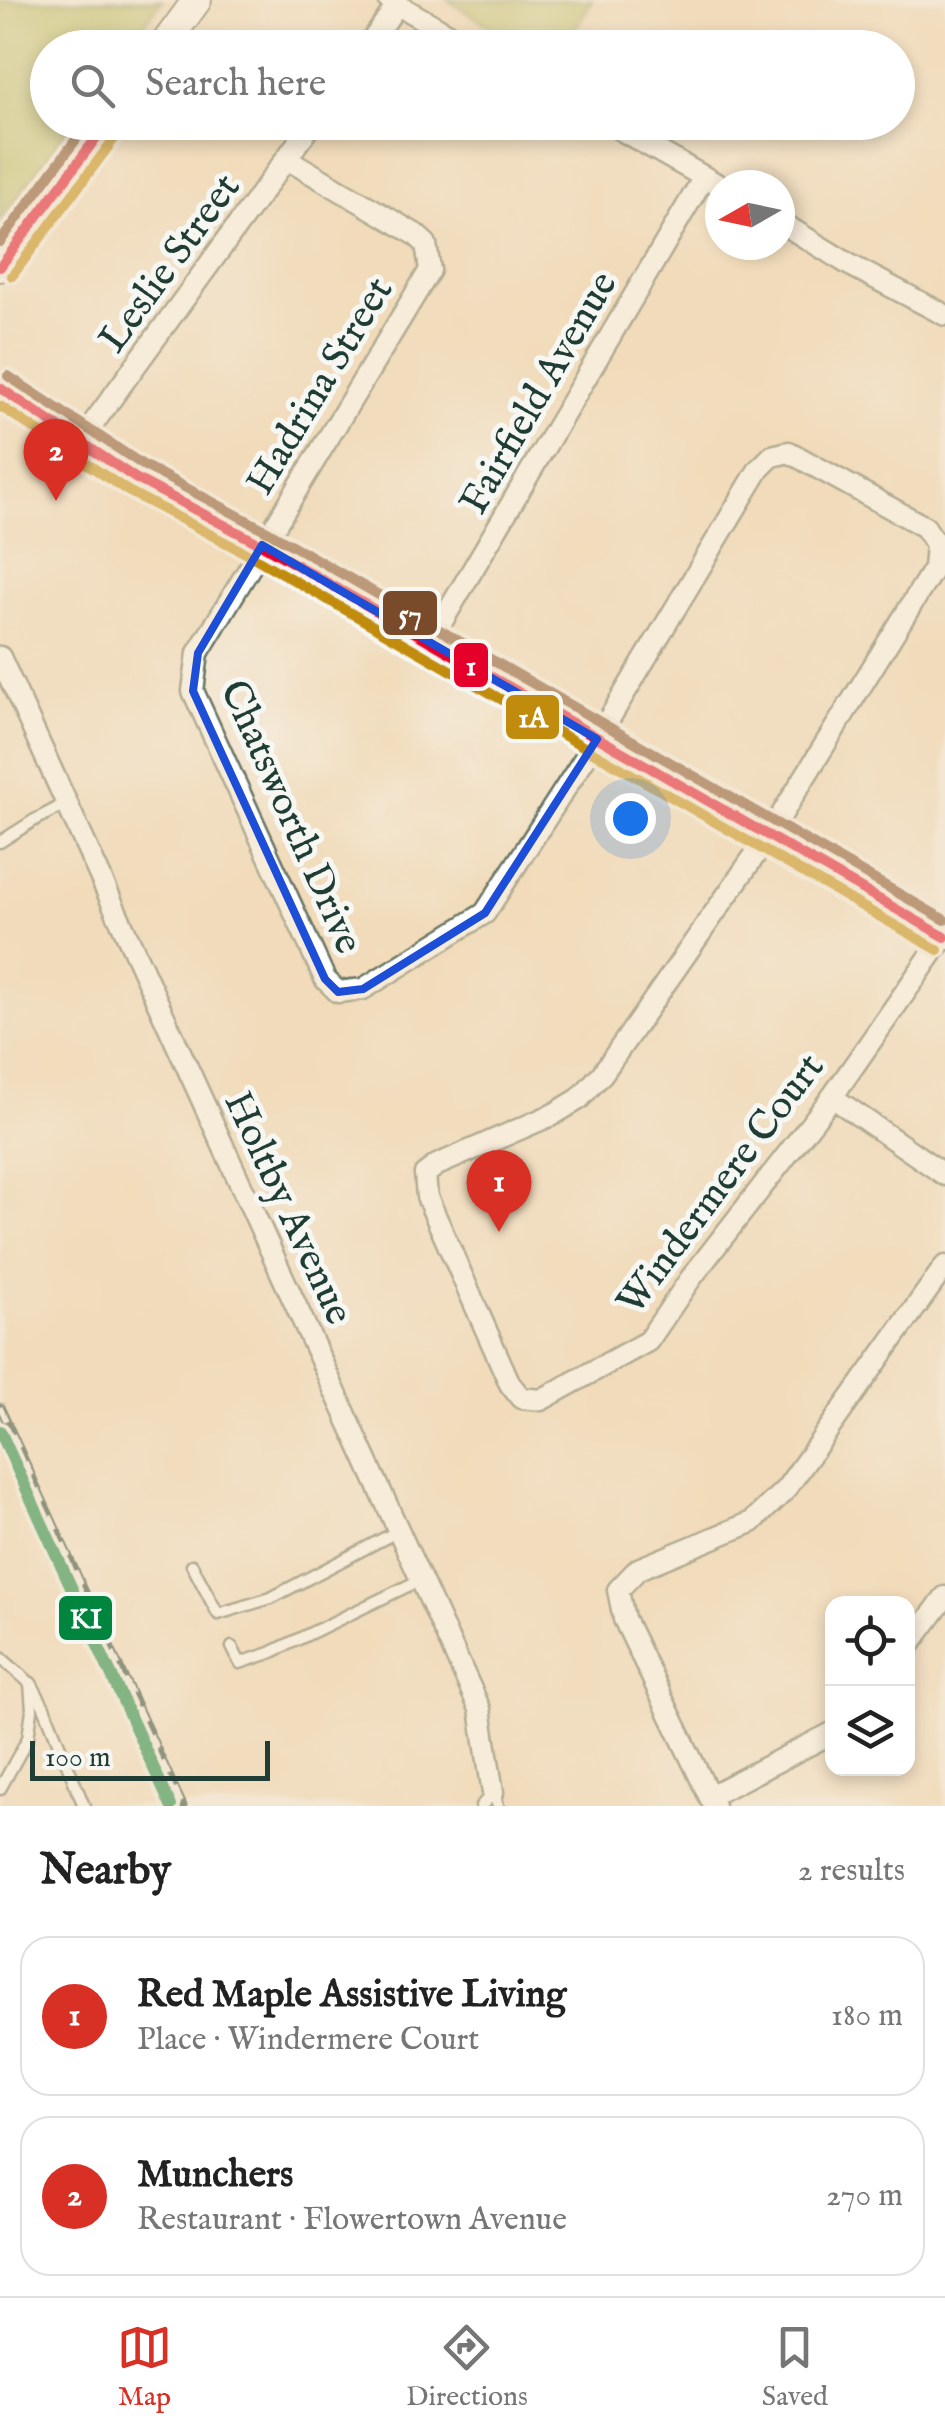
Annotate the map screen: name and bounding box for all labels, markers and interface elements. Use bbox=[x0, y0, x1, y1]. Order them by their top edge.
search box bbox=[30, 30, 915, 140]
icon: search bbox=[65, 58, 120, 113]
text: Search here bbox=[145, 61, 326, 109]
street label: Leslie Street bbox=[89, 164, 253, 364]
north arrow bbox=[705, 170, 795, 260]
street label: Fairfield Avenue bbox=[450, 263, 630, 524]
street label: Hadrina Street bbox=[236, 269, 406, 505]
pin: 2 bbox=[23, 418, 88, 501]
line badge: 57 bbox=[381, 589, 439, 637]
text: 57 bbox=[398, 598, 422, 633]
line badge: 1 bbox=[452, 641, 490, 689]
text: 1 bbox=[466, 650, 476, 685]
street label: Chatsworth Drive bbox=[207, 673, 373, 962]
line badge: 1A bbox=[504, 693, 561, 741]
text: 1A bbox=[518, 702, 549, 737]
your location bbox=[605, 793, 656, 844]
street label: Windermere Court bbox=[607, 1044, 837, 1326]
street label: Holtby Avenue bbox=[211, 1084, 363, 1333]
pin: 1 bbox=[466, 1150, 532, 1232]
line badge: KI bbox=[57, 1594, 114, 1642]
map controls bbox=[825, 1596, 915, 1776]
button: locate bbox=[825, 1596, 915, 1686]
text: KI bbox=[70, 1603, 102, 1638]
button: layers bbox=[825, 1686, 915, 1776]
scale bar bbox=[30, 1736, 270, 1780]
text: 100 m bbox=[45, 1741, 111, 1776]
text: Nearby bbox=[40, 1845, 171, 1898]
text: 2 results bbox=[798, 1851, 905, 1892]
text: Red Maple Assistive Living bbox=[137, 1972, 566, 2020]
text: 1 bbox=[69, 1996, 80, 2037]
text: 180 m bbox=[831, 1996, 903, 2037]
text: Place · Windermere Court bbox=[137, 2020, 479, 2061]
text: Munchers bbox=[137, 2152, 293, 2200]
text: 2 bbox=[67, 2176, 82, 2217]
text: 270 m bbox=[826, 2176, 903, 2217]
text: Restaurant · Flowertown Avenue bbox=[137, 2200, 567, 2241]
tab: Map bbox=[117, 2320, 172, 2415]
tab: Directions bbox=[406, 2320, 528, 2415]
tab: Saved bbox=[762, 2320, 828, 2415]

